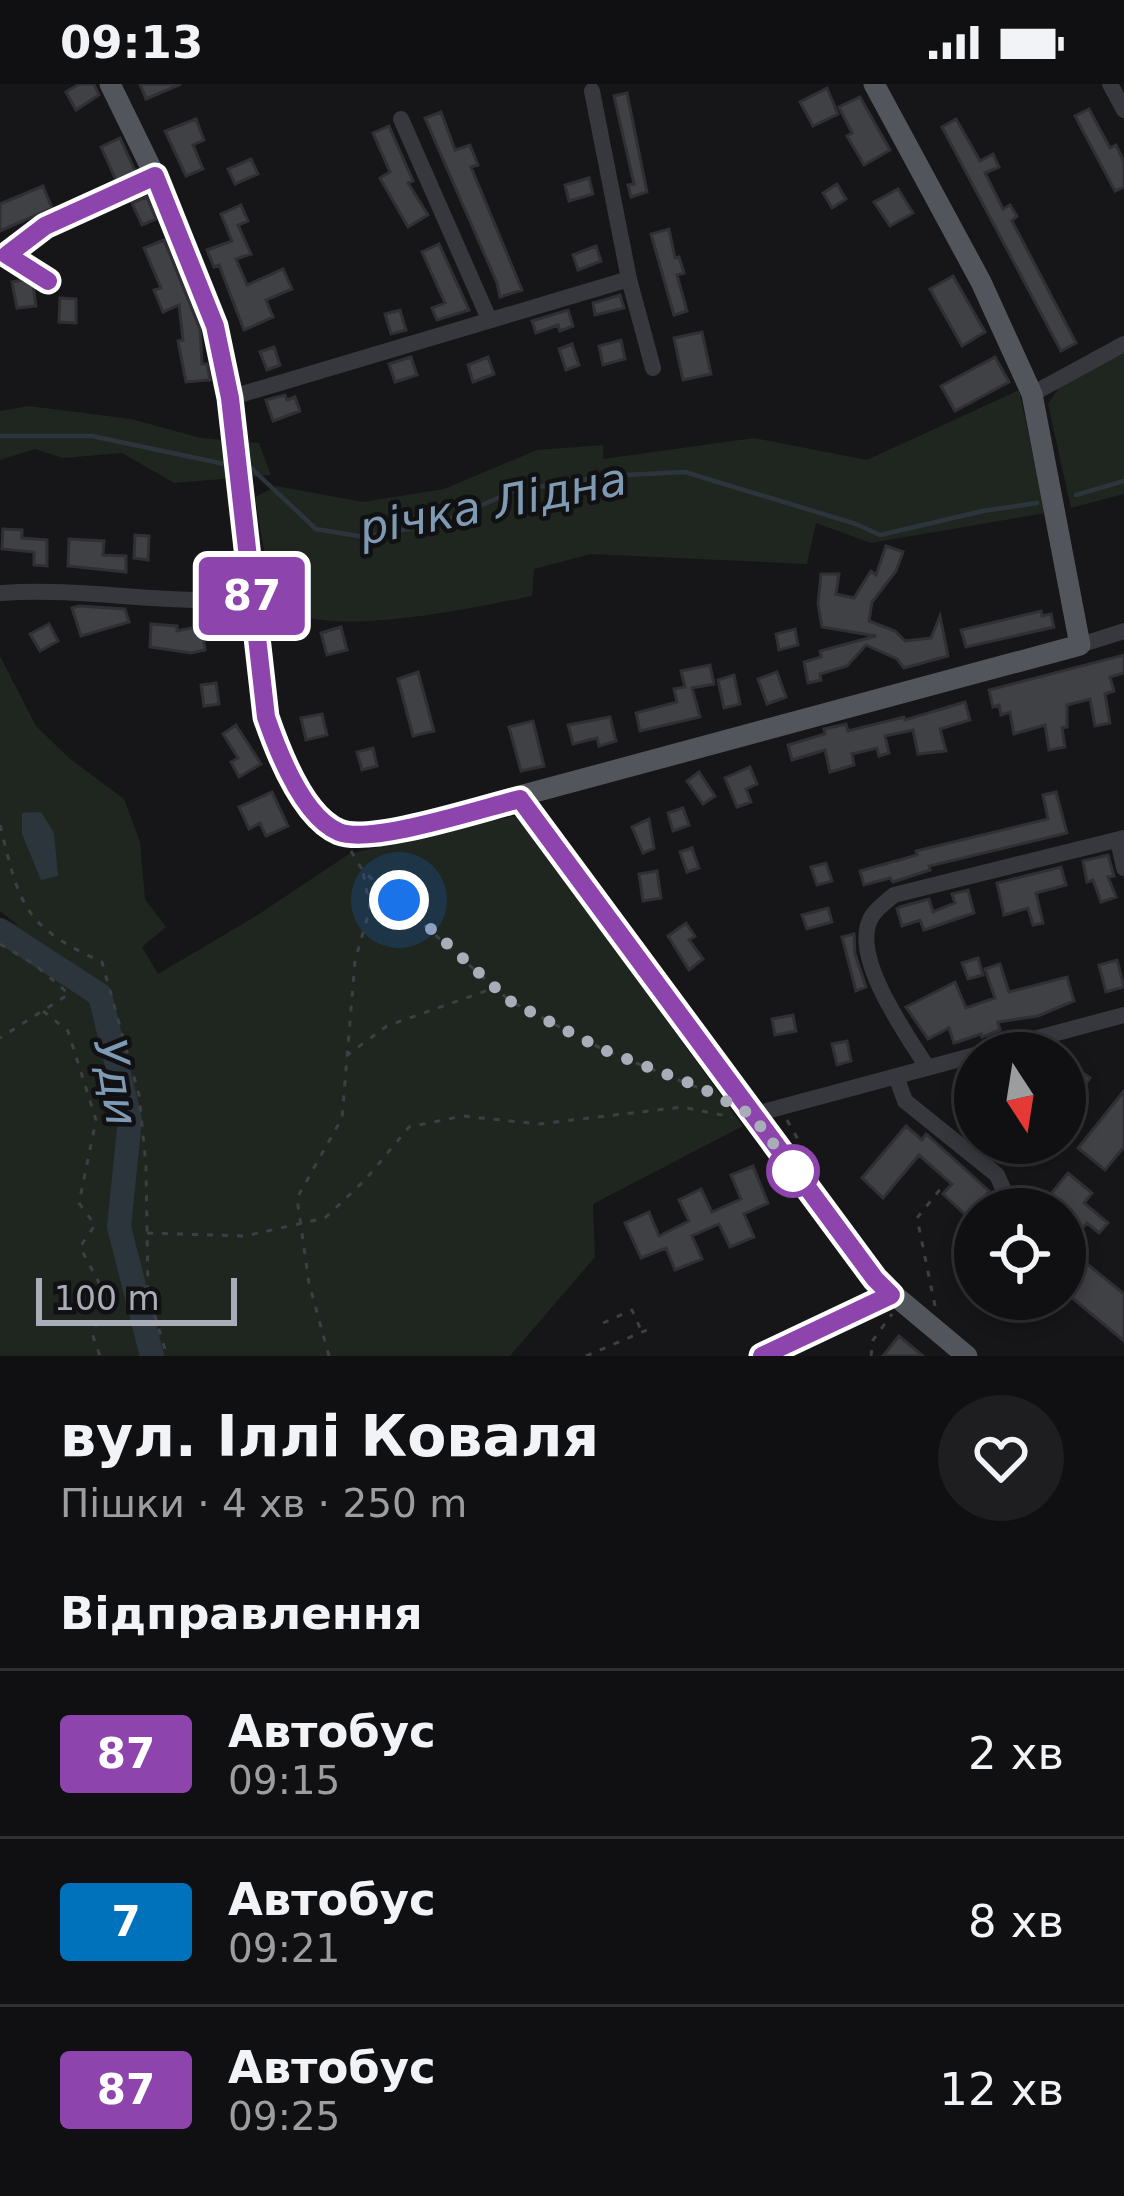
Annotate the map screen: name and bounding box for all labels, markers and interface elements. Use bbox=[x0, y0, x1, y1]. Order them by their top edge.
text: 09:13 bbox=[60, 16, 203, 69]
water label: річка Лідна bbox=[354, 452, 631, 556]
line badge: 87 bbox=[198, 557, 306, 635]
text: 87 bbox=[223, 571, 281, 620]
your location bbox=[369, 870, 429, 930]
north arrow bbox=[954, 1032, 1086, 1164]
map controls bbox=[954, 1032, 1086, 1320]
water label: Уди bbox=[83, 1035, 149, 1129]
unlabelled marker bbox=[768, 1146, 818, 1196]
button: locate bbox=[954, 1188, 1086, 1320]
scale bar bbox=[36, 1272, 237, 1325]
text: 100 m bbox=[54, 1279, 160, 1318]
button: heart bbox=[938, 1395, 1064, 1521]
text: вул. Іллі Коваля bbox=[60, 1403, 599, 1469]
text: Пішки · 4 хв · 250 m bbox=[60, 1481, 467, 1526]
text: Відправлення bbox=[60, 1587, 423, 1640]
text: Автобус bbox=[228, 1705, 436, 1758]
text: 2 хв bbox=[968, 1727, 1064, 1780]
text: 87 bbox=[97, 1729, 155, 1778]
text: 09:15 bbox=[228, 1758, 340, 1803]
text: Автобус bbox=[228, 1873, 436, 1926]
text: 8 хв bbox=[968, 1895, 1064, 1948]
text: 7 bbox=[111, 1897, 141, 1946]
text: 09:21 bbox=[228, 1926, 340, 1971]
text: Автобус bbox=[228, 2041, 436, 2094]
text: 12 хв bbox=[939, 2063, 1064, 2116]
text: 87 bbox=[97, 2065, 155, 2114]
text: 09:25 bbox=[228, 2094, 340, 2139]

